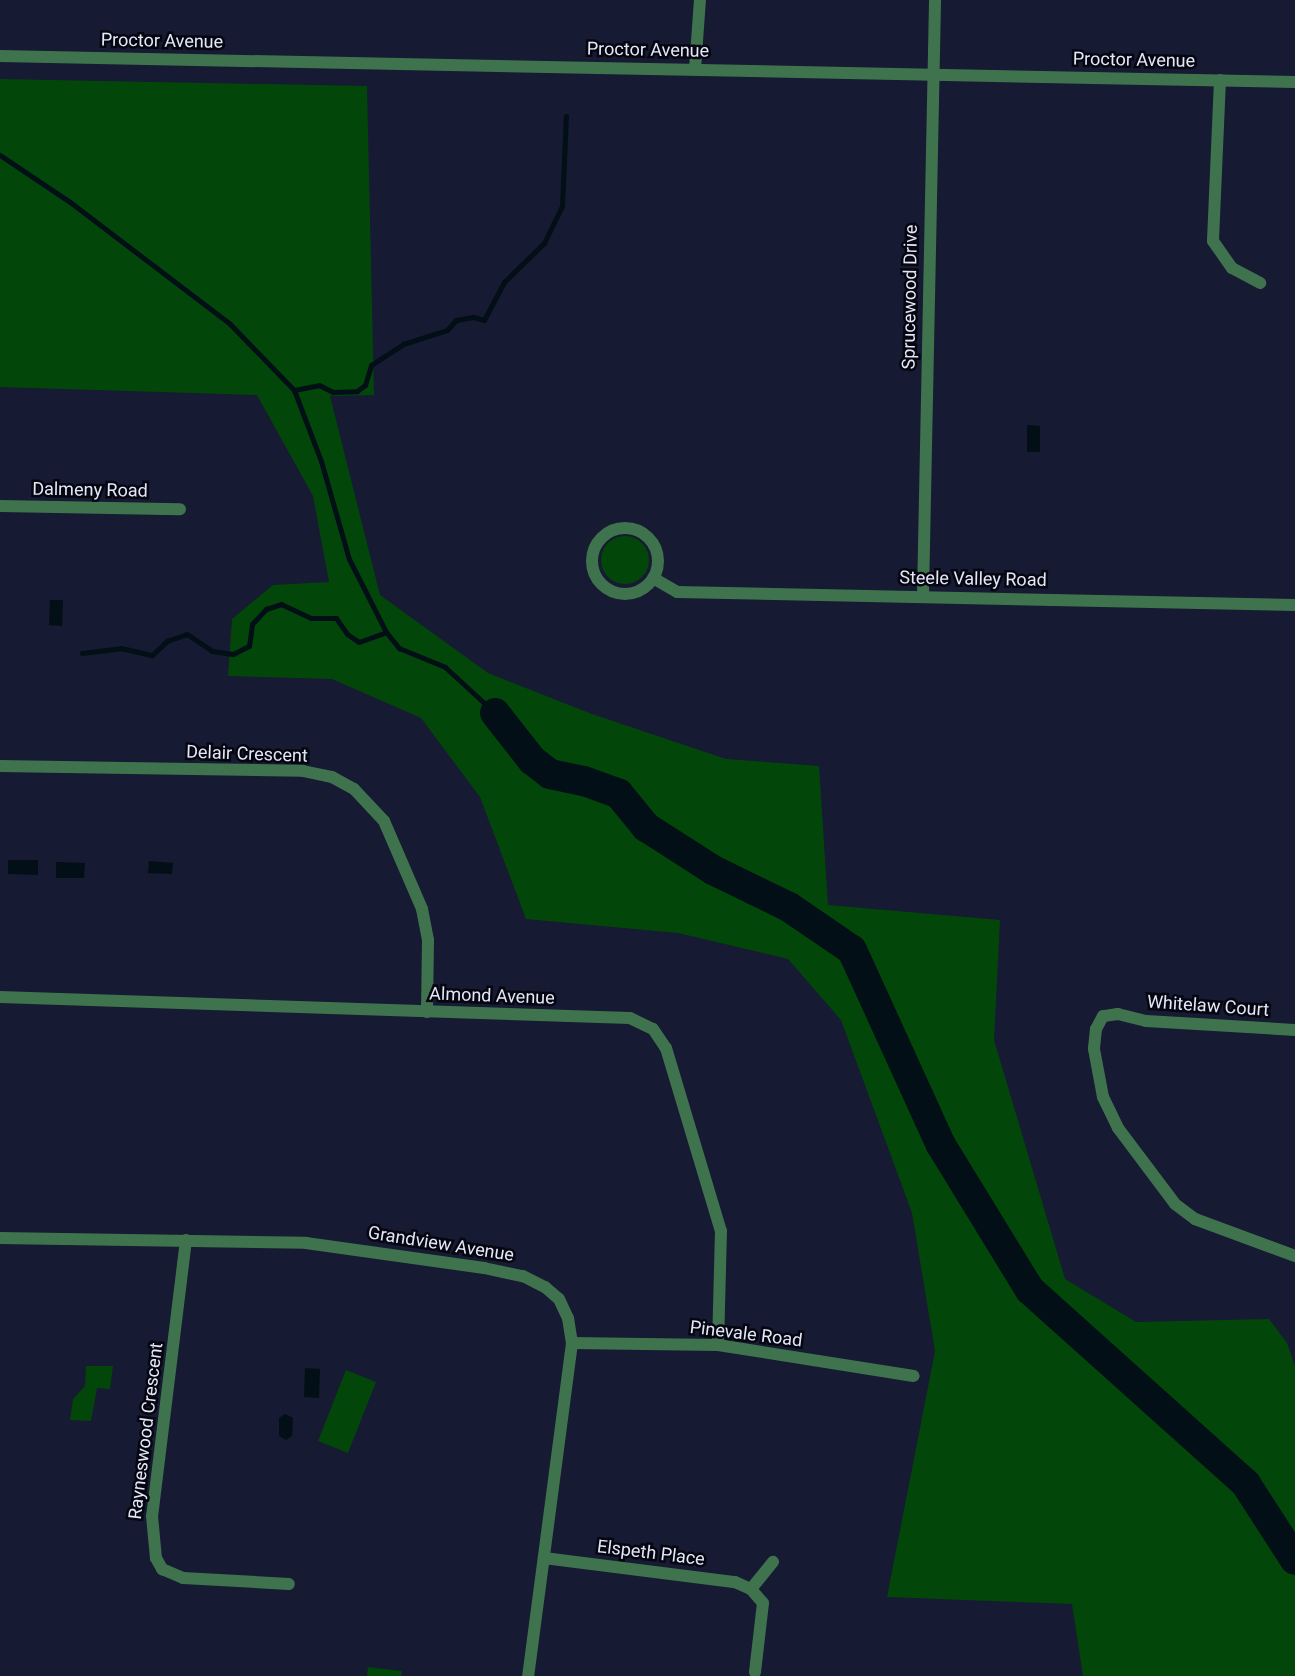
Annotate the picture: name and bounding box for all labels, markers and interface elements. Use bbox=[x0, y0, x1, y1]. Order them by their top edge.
street label: Proctor Avenue bbox=[101, 29, 223, 53]
street label: Proctor Avenue bbox=[587, 38, 709, 62]
street label: Proctor Avenue bbox=[1073, 48, 1195, 72]
street label: Sprucewood Drive bbox=[898, 224, 922, 370]
street label: Dalmeny Road bbox=[32, 478, 148, 502]
street label: Steele Valley Road bbox=[899, 567, 1047, 591]
street label: Delair Crescent bbox=[186, 741, 308, 767]
street label: Almond Avenue bbox=[429, 983, 555, 1009]
street label: Whitelaw Court bbox=[1146, 991, 1270, 1021]
street label: Grandview Avenue bbox=[367, 1222, 515, 1266]
street label: Pinevale Road bbox=[689, 1316, 803, 1352]
street label: Rayneswood Crescent bbox=[124, 1341, 168, 1521]
street label: Elspeth Place bbox=[596, 1536, 706, 1570]

